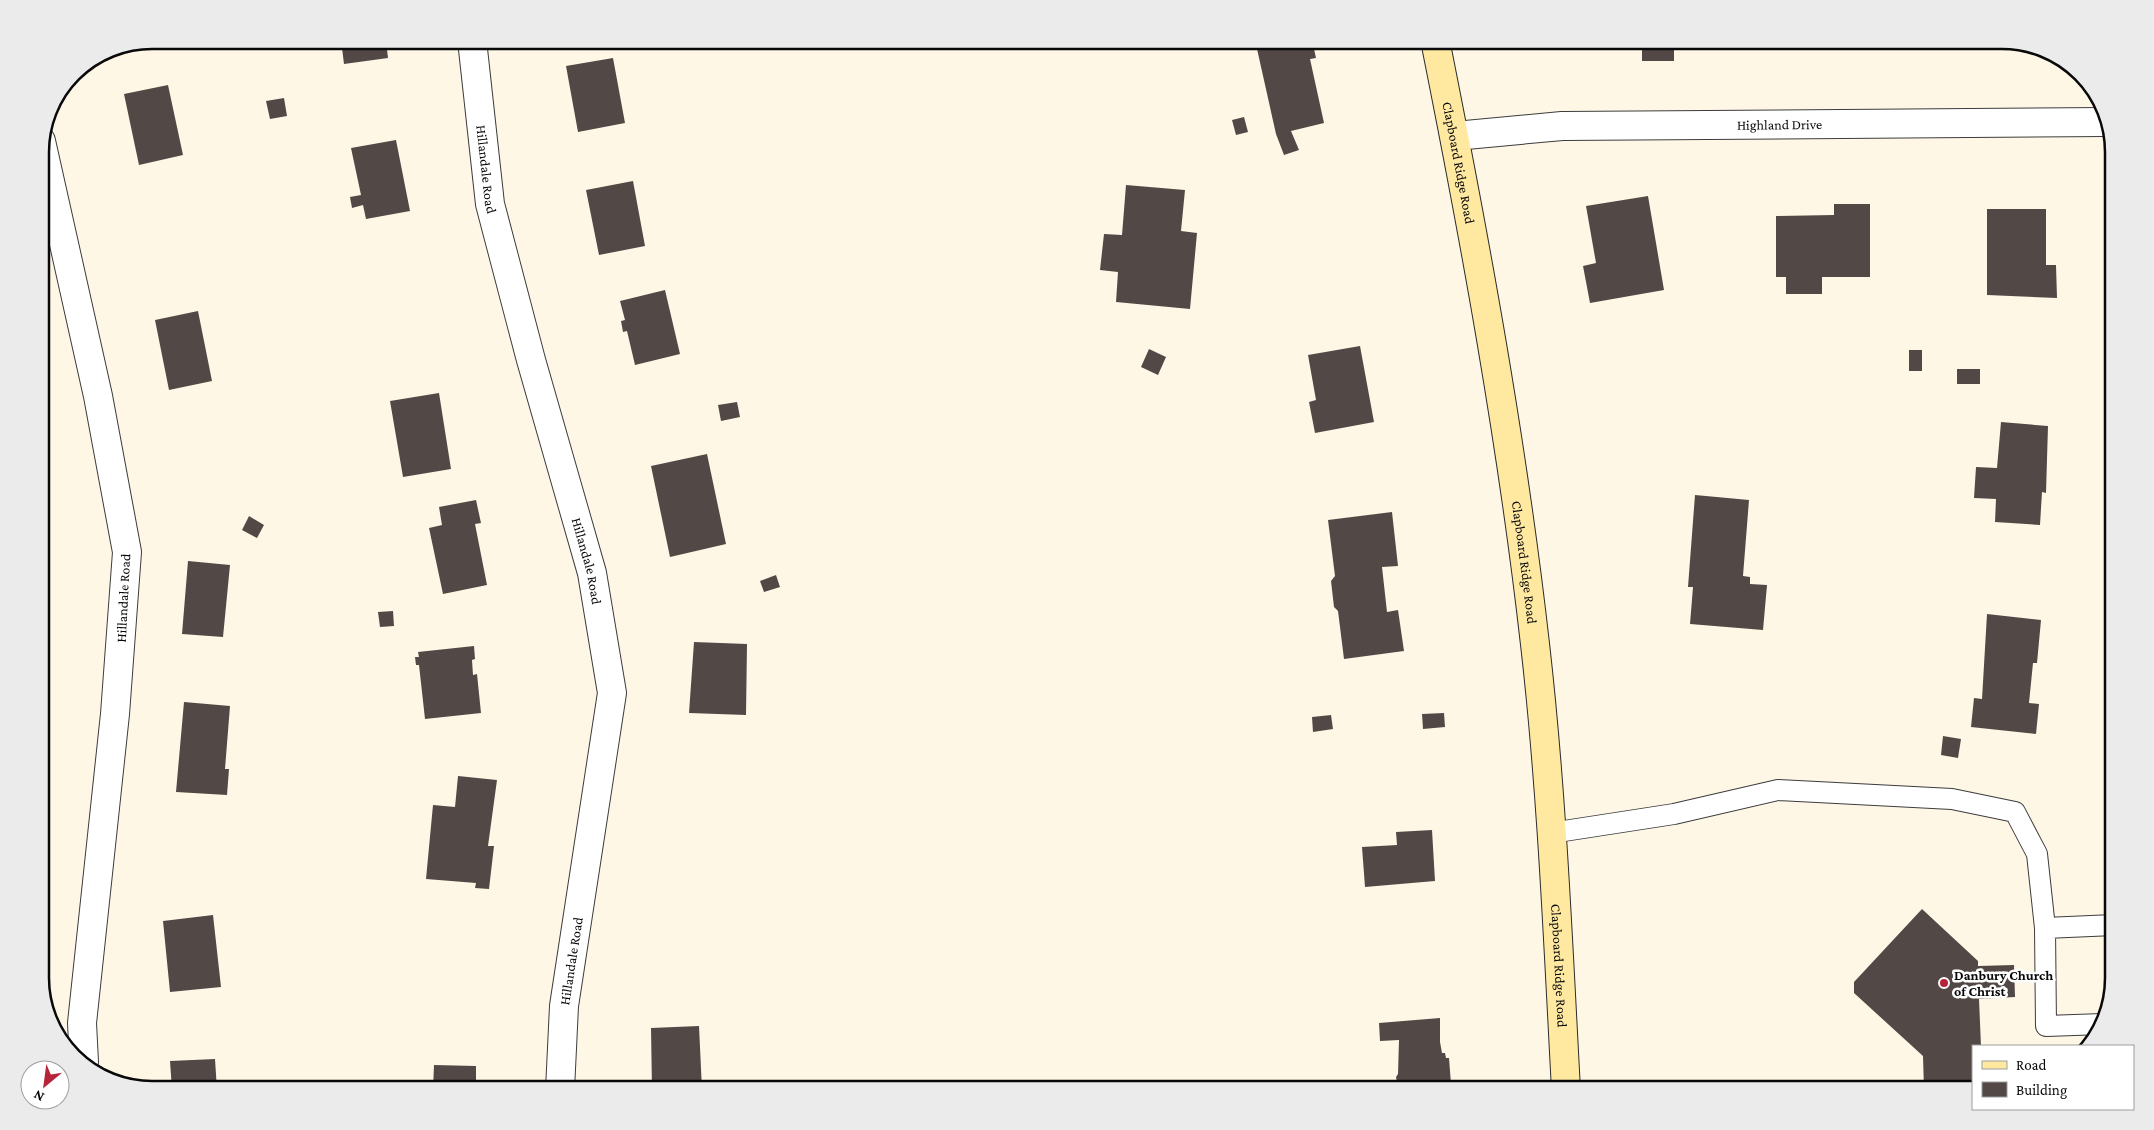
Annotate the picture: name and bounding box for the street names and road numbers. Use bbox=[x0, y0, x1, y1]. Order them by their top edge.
street label: Clapboard Ridge Road bbox=[1439, 100, 1478, 226]
street label: Highland Drive bbox=[1737, 116, 1822, 133]
street label: Hillandale Road bbox=[473, 124, 500, 216]
street label: Clapboard Ridge Road bbox=[1509, 500, 1541, 625]
street label: Hillandale Road bbox=[569, 516, 605, 606]
street label: Hillandale Road bbox=[113, 553, 133, 643]
street label: Clapboard Ridge Road bbox=[1548, 903, 1571, 1028]
street label: Hillandale Road bbox=[556, 915, 586, 1006]

